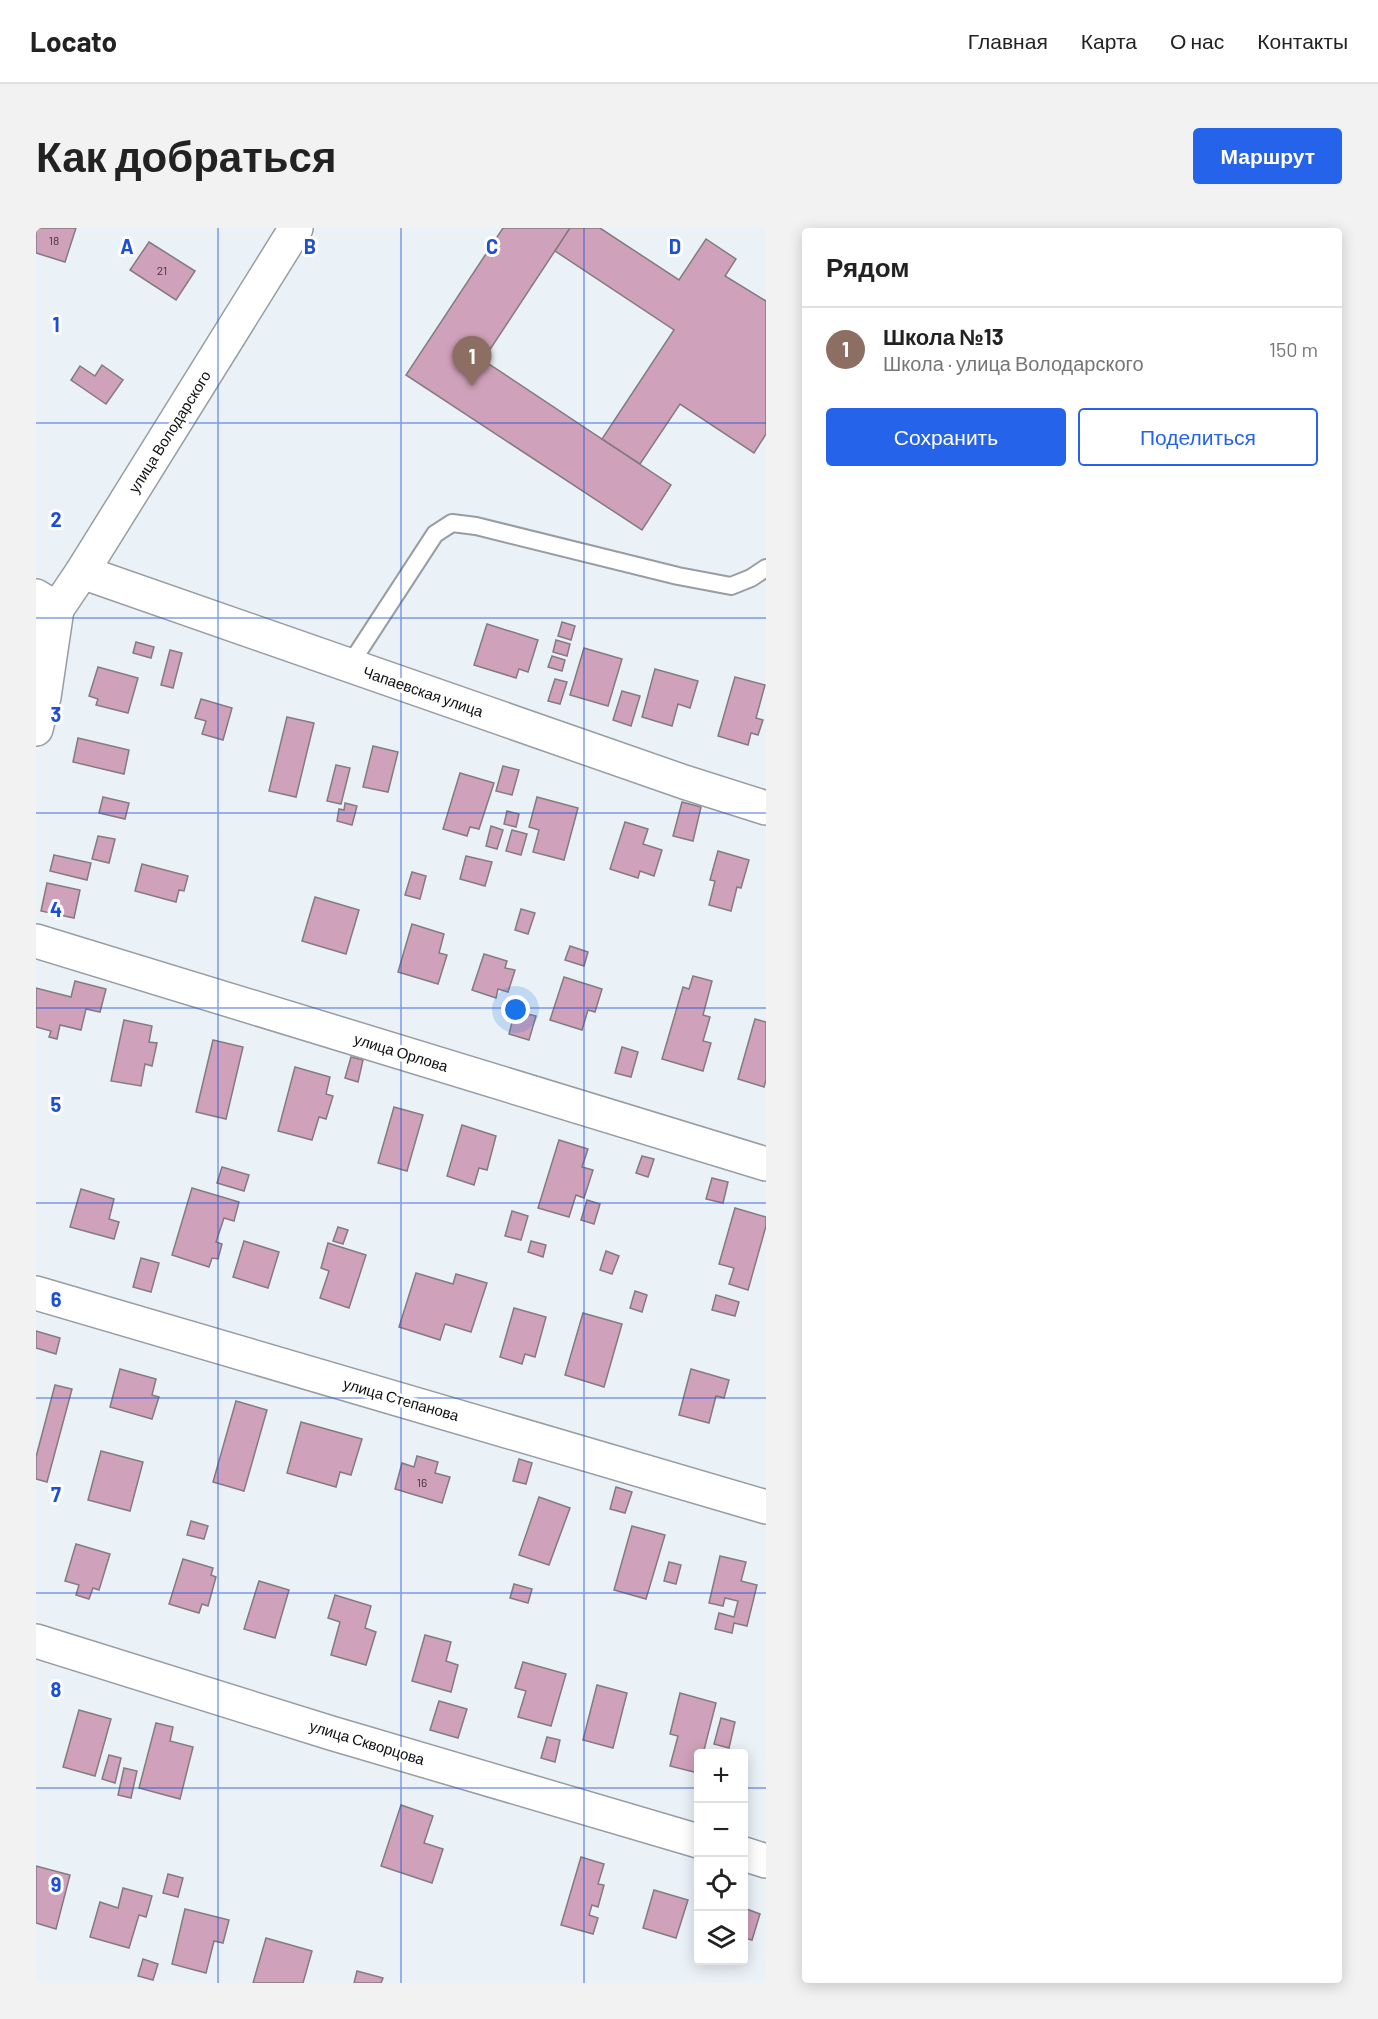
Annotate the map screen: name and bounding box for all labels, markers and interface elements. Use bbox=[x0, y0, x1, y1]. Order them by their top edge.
text: Locato bbox=[30, 24, 117, 58]
text: Главная bbox=[968, 28, 1048, 53]
text: Карта bbox=[1081, 28, 1137, 53]
text: О нас bbox=[1170, 28, 1224, 53]
text: Контакты bbox=[1257, 28, 1348, 53]
button: Маршрут bbox=[1193, 128, 1342, 184]
text: Как добраться bbox=[36, 130, 336, 180]
house number: 18 bbox=[49, 233, 59, 247]
text: A bbox=[120, 234, 134, 258]
text: B bbox=[304, 234, 316, 258]
text: C bbox=[486, 234, 498, 258]
text: D bbox=[669, 234, 681, 258]
text: Рядом bbox=[826, 251, 909, 282]
house number: 21 bbox=[157, 263, 167, 277]
text: 1 bbox=[52, 312, 60, 336]
text: Школа №13 bbox=[883, 323, 1004, 349]
pin: 1 bbox=[452, 336, 492, 386]
text: 1 bbox=[842, 337, 849, 361]
text: 150 m bbox=[1269, 337, 1318, 361]
text: Школа · улица Володарского bbox=[883, 351, 1144, 375]
street label: улица Володарского bbox=[124, 367, 214, 496]
button: Сохранить bbox=[826, 408, 1066, 466]
button: Поделиться bbox=[1078, 408, 1318, 466]
text: 2 bbox=[50, 507, 62, 531]
street label: Чапаевская улица bbox=[361, 662, 486, 720]
text: 3 bbox=[51, 702, 61, 726]
text: 4 bbox=[50, 897, 62, 921]
your location bbox=[501, 995, 530, 1024]
street label: улица Орлова bbox=[352, 1029, 451, 1075]
text: 5 bbox=[51, 1092, 62, 1116]
text: 6 bbox=[51, 1287, 62, 1311]
street label: улица Степанова bbox=[341, 1374, 462, 1424]
house number: 16 bbox=[417, 1475, 427, 1489]
text: 7 bbox=[51, 1482, 61, 1506]
text: 8 bbox=[51, 1677, 62, 1701]
street label: улица Скворцова bbox=[308, 1716, 427, 1768]
map controls bbox=[694, 1749, 748, 1965]
button: + bbox=[694, 1749, 748, 1803]
button: − bbox=[694, 1803, 748, 1857]
button: locate bbox=[694, 1857, 748, 1911]
text: 9 bbox=[51, 1872, 61, 1896]
button: layers bbox=[694, 1911, 748, 1965]

